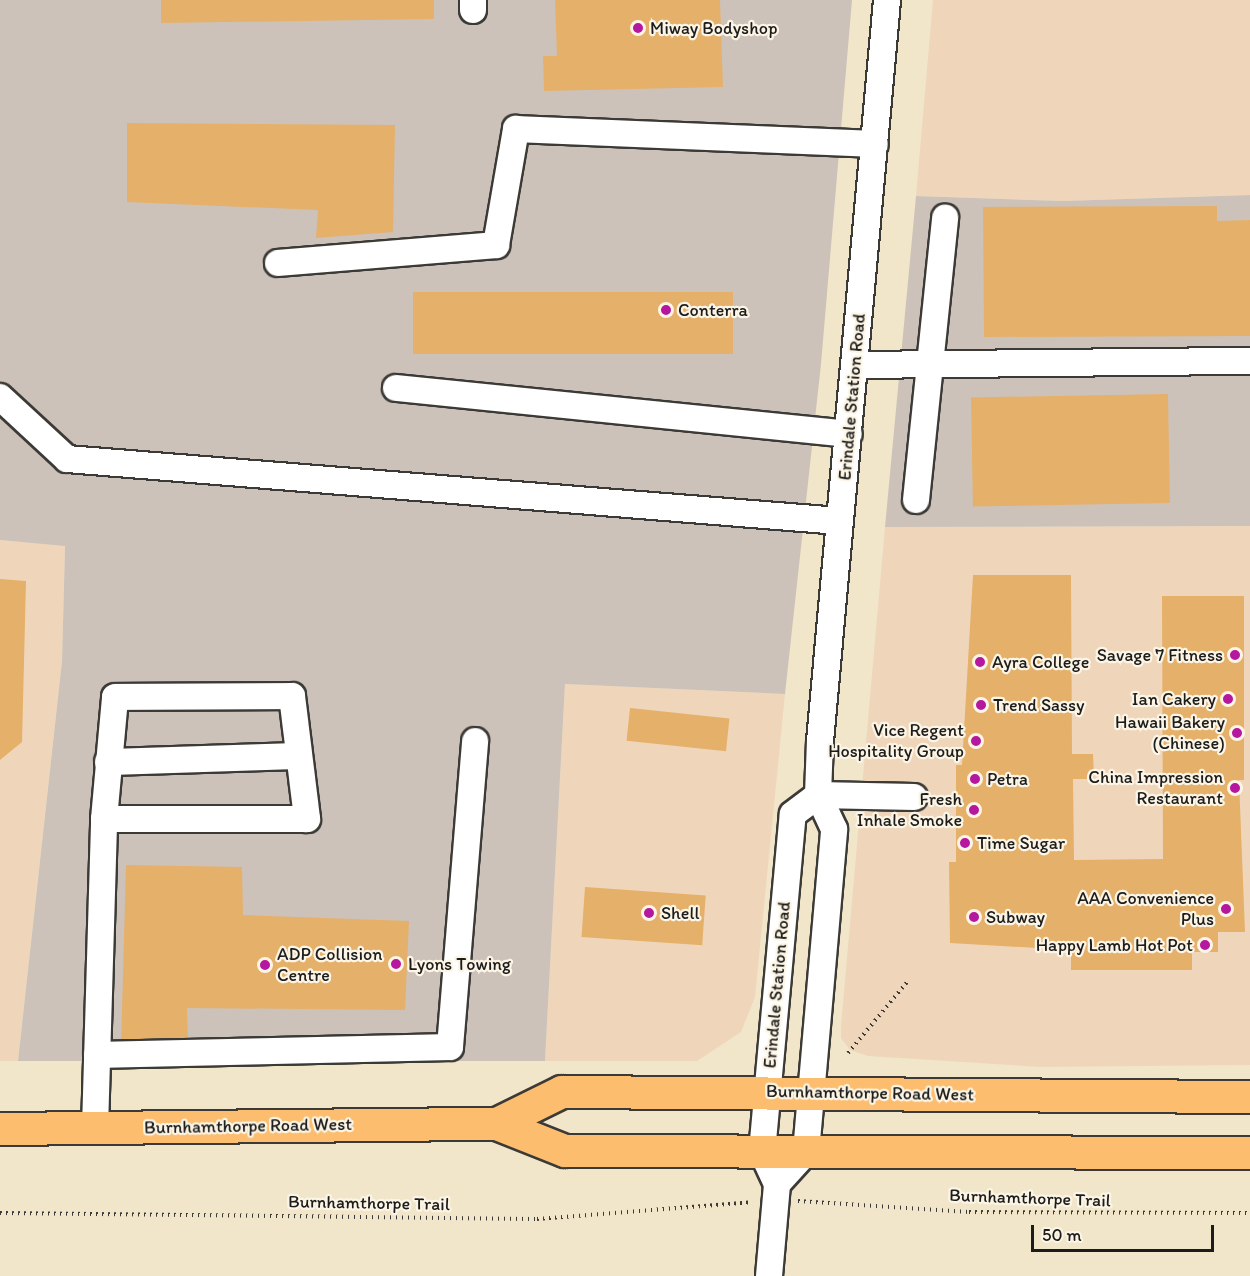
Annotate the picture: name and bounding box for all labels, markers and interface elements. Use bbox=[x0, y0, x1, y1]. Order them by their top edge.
place label: Miway Bodyshop bbox=[650, 17, 777, 39]
marker: Miway Bodyshop bbox=[631, 21, 645, 35]
place label: Conterra bbox=[678, 299, 748, 321]
marker: Conterra bbox=[659, 303, 673, 317]
street label: Erindale Station Road bbox=[834, 313, 870, 481]
place label: Savage 7 Fitness bbox=[1097, 644, 1223, 666]
marker: Savage 7 Fitness bbox=[1228, 648, 1242, 662]
place label: Ayra College bbox=[992, 651, 1089, 673]
marker: Ayra College bbox=[973, 655, 987, 669]
place label: Ian Cakery bbox=[1132, 688, 1216, 710]
marker: Ian Cakery bbox=[1221, 692, 1235, 706]
place label: Trend Sassy bbox=[993, 694, 1085, 716]
marker: Trend Sassy bbox=[974, 698, 988, 712]
place label: Hawaii Bakery (Chinese) bbox=[1115, 712, 1225, 754]
place label: Vice Regent Hospitality Group bbox=[828, 720, 964, 762]
marker: Hawaii Bakery (Chinese) bbox=[1230, 726, 1244, 740]
marker: Vice Regent Hospitality Group bbox=[969, 734, 983, 748]
place label: China Impression Restaurant bbox=[1088, 767, 1223, 810]
place label: Petra bbox=[987, 768, 1028, 790]
marker: Petra bbox=[968, 772, 982, 786]
marker: China Impression Restaurant bbox=[1228, 781, 1242, 795]
place label: Fresh Inhale Smoke bbox=[857, 789, 962, 832]
marker: Fresh Inhale Smoke bbox=[967, 803, 981, 817]
place label: Time Sugar bbox=[977, 832, 1064, 854]
marker: Time Sugar bbox=[958, 836, 972, 850]
place label: AAA Convenience Plus bbox=[1077, 888, 1214, 930]
street label: Erindale Station Road bbox=[759, 901, 795, 1069]
place label: Shell bbox=[661, 902, 700, 924]
marker: AAA Convenience Plus bbox=[1219, 902, 1233, 916]
marker: Shell bbox=[642, 906, 656, 920]
place label: Subway bbox=[986, 906, 1045, 928]
marker: Subway bbox=[967, 910, 981, 924]
place label: Happy Lamb Hot Pot bbox=[1035, 934, 1193, 956]
marker: Happy Lamb Hot Pot bbox=[1198, 938, 1212, 952]
place label: ADP Collision Centre bbox=[277, 944, 382, 986]
place label: Lyons Towing bbox=[408, 953, 509, 975]
marker: Lyons Towing bbox=[389, 957, 403, 971]
marker: ADP Collision Centre bbox=[258, 958, 272, 972]
street label: Burnhamthorpe Road West bbox=[766, 1080, 974, 1106]
street label: Burnhamthorpe Road West bbox=[144, 1113, 352, 1139]
street label: Burnhamthorpe Trail bbox=[949, 1184, 1111, 1212]
street label: Burnhamthorpe Trail bbox=[288, 1191, 450, 1215]
scale bar bbox=[1034, 1213, 1217, 1251]
text: 50 m bbox=[1042, 1224, 1082, 1246]

